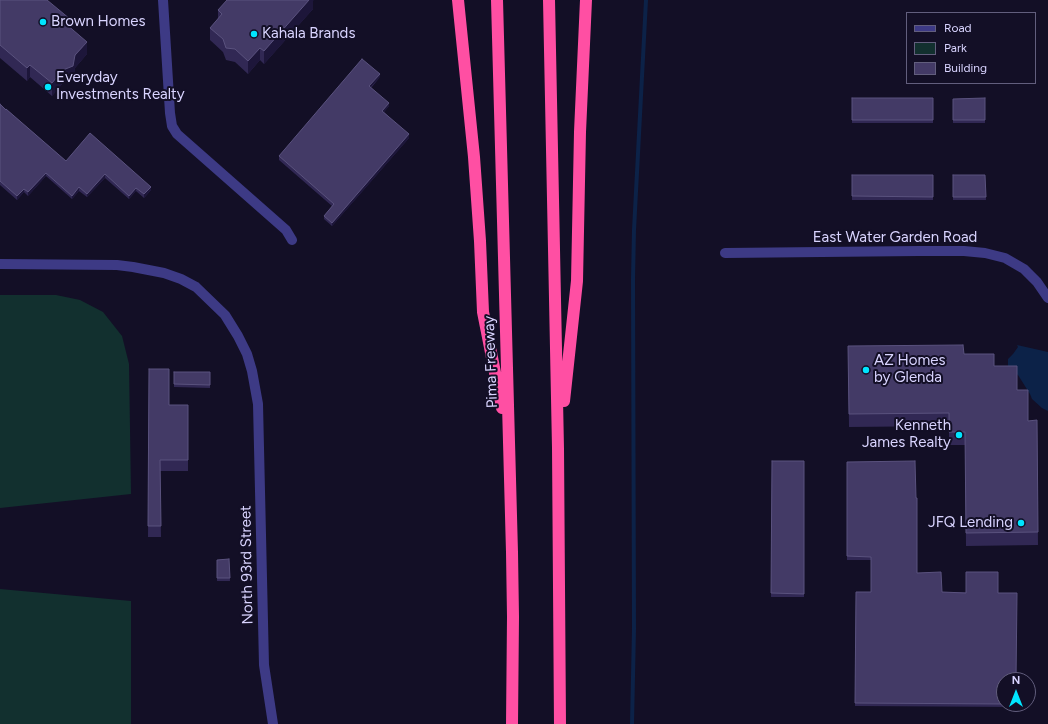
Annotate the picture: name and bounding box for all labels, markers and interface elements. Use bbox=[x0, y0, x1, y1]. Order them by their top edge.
legend bbox=[906, 12, 1036, 84]
place label: Brown Homes bbox=[51, 13, 145, 31]
marker: Brown Homes bbox=[38, 17, 48, 27]
text: Road bbox=[944, 21, 972, 35]
place label: Kahala Brands bbox=[262, 25, 355, 43]
marker: Kahala Brands bbox=[249, 29, 259, 39]
text: Park bbox=[944, 41, 967, 55]
text: Building bbox=[944, 61, 987, 75]
place label: Everyday Investments Realty bbox=[56, 69, 185, 104]
marker: Everyday Investments Realty bbox=[43, 82, 53, 92]
street label: East Water Garden Road bbox=[813, 229, 977, 247]
street label: Pima Freeway bbox=[480, 315, 502, 409]
place label: AZ Homes by Glenda bbox=[874, 352, 945, 387]
marker: AZ Homes by Glenda bbox=[861, 365, 871, 375]
place label: Kenneth James Realty bbox=[862, 417, 951, 452]
marker: Kenneth James Realty bbox=[954, 430, 964, 440]
street label: North 93rd Street bbox=[237, 505, 257, 625]
place label: JFQ Lending bbox=[928, 514, 1013, 532]
marker: JFQ Lending bbox=[1016, 518, 1026, 528]
north arrow bbox=[996, 672, 1036, 712]
text: N bbox=[1012, 674, 1020, 687]

